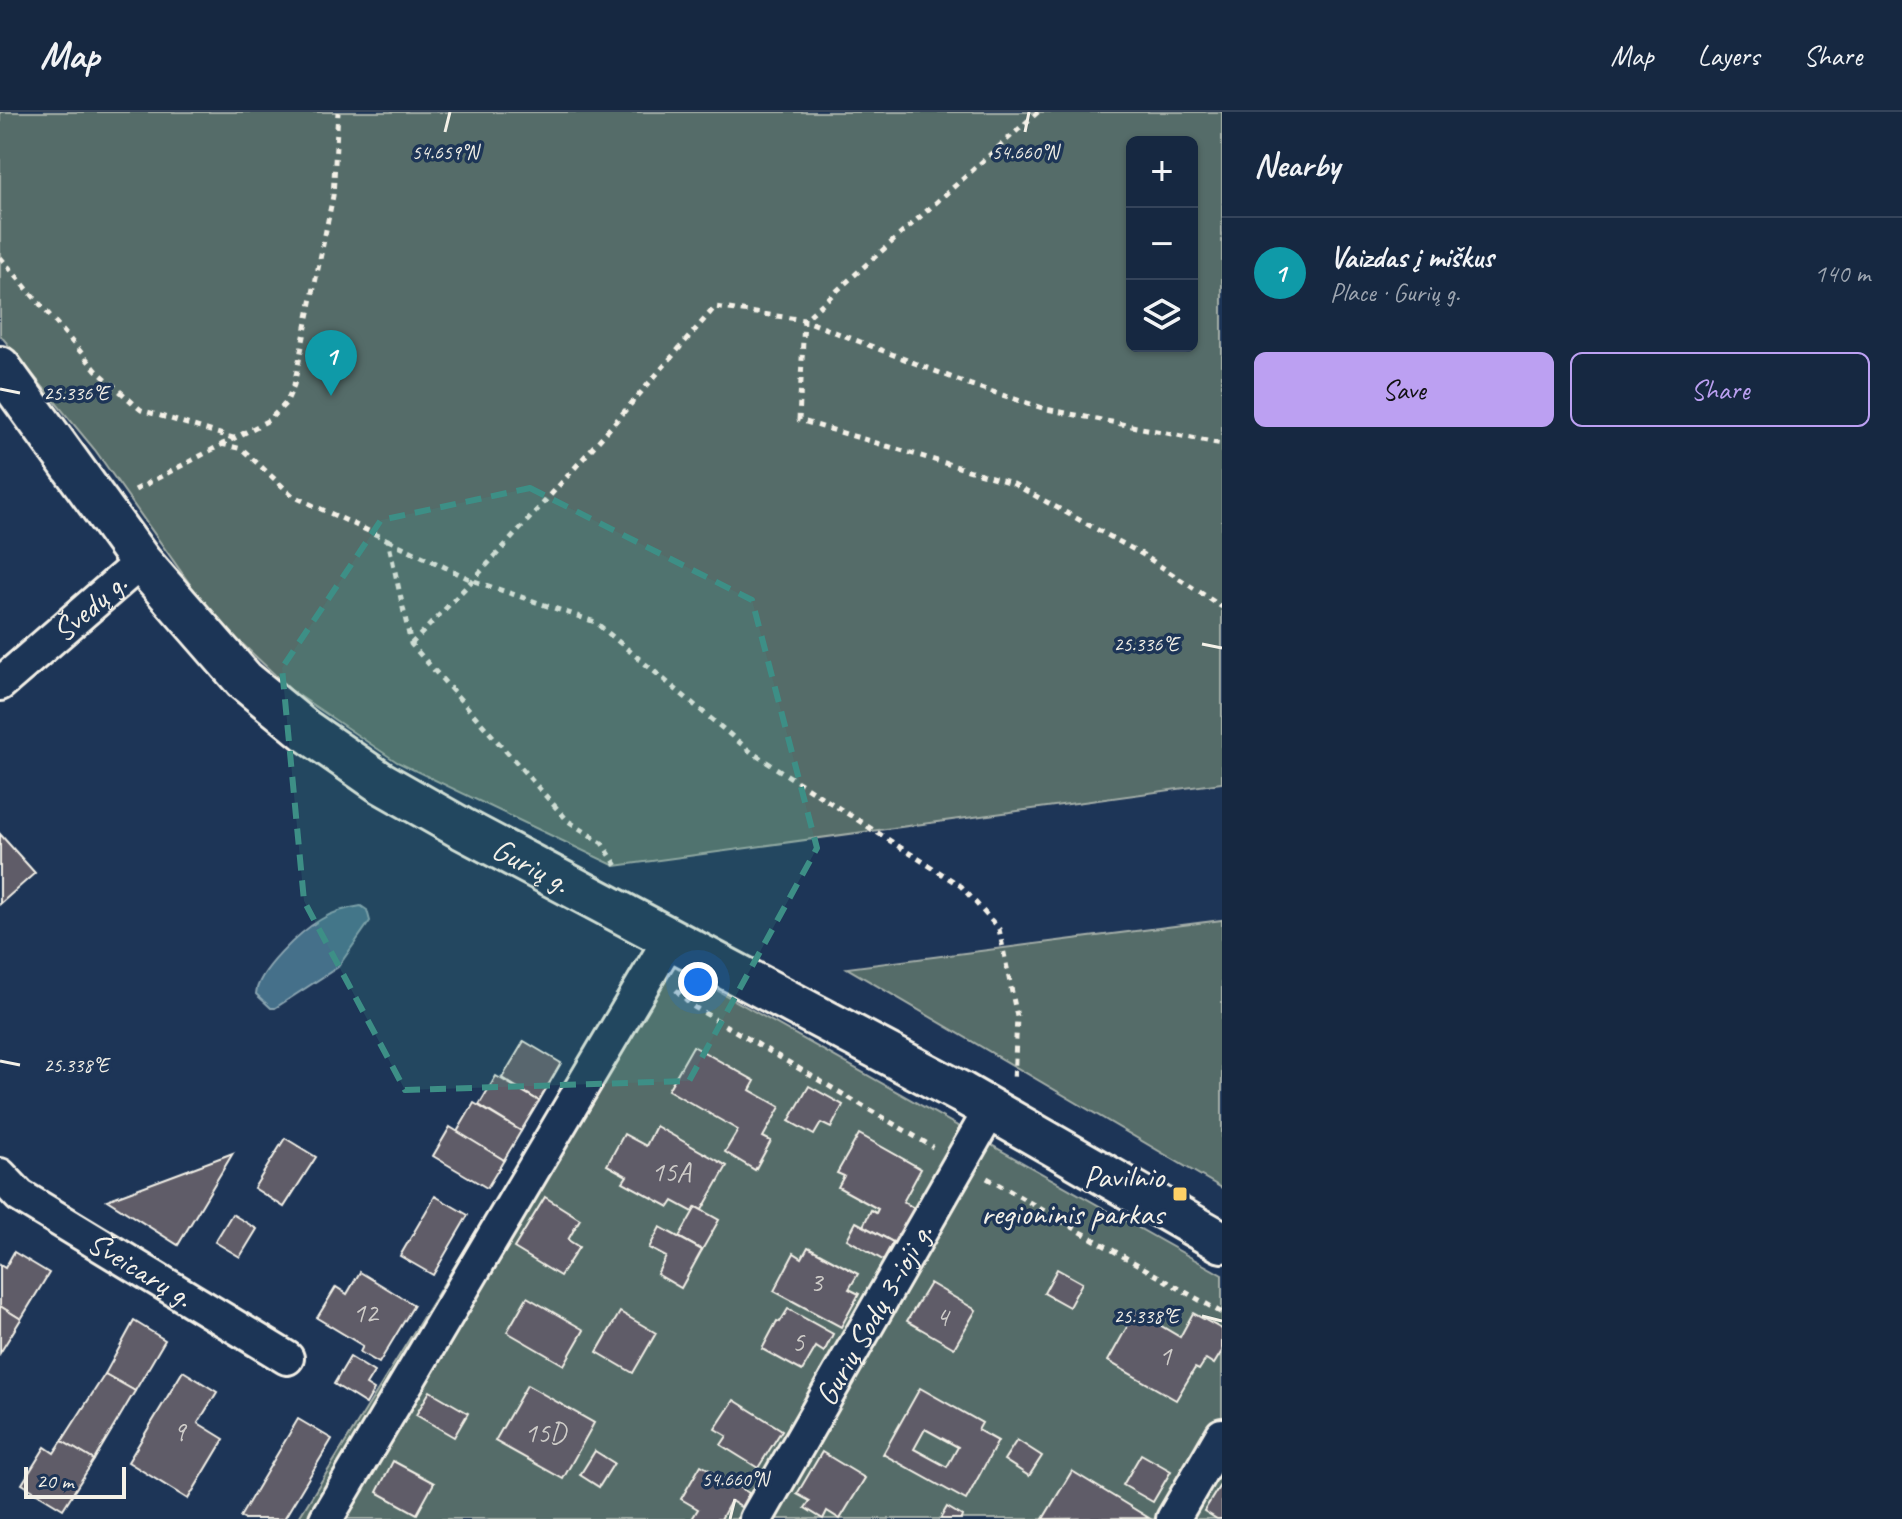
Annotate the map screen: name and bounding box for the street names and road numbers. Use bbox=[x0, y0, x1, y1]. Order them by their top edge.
street label: Švedų g. bbox=[43, 563, 136, 651]
street label: Gurių g. bbox=[485, 828, 578, 903]
street label: Gurių Sodų 3-ioji g. bbox=[805, 1216, 942, 1413]
street label: Šveicarų g. bbox=[80, 1222, 201, 1317]

